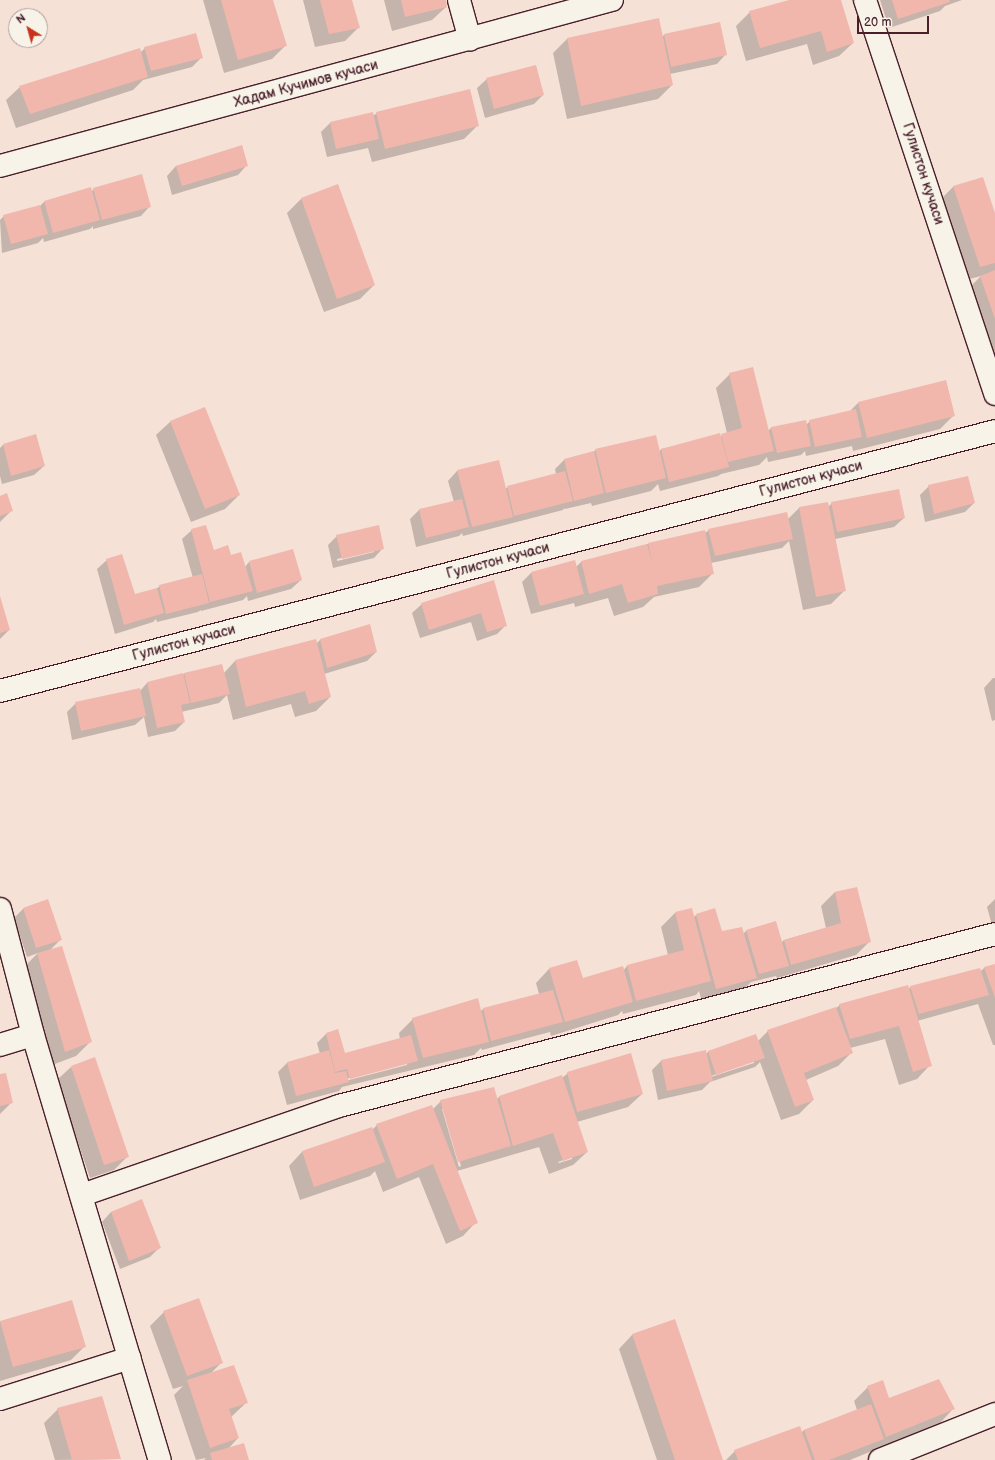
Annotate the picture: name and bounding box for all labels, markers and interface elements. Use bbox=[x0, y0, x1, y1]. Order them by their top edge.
north arrow bbox=[8, 8, 48, 48]
scale bar bbox=[859, 8, 931, 34]
text: N bbox=[14, 11, 28, 26]
text: 20 m bbox=[864, 15, 891, 30]
street label: Хадам Кучимов кучаси bbox=[232, 57, 380, 111]
street label: Гулистон кучаси bbox=[899, 121, 947, 227]
street label: Гулистон кучаси bbox=[758, 457, 864, 501]
street label: Гулистон кучаси bbox=[445, 539, 551, 583]
street label: Гулистон кучаси bbox=[131, 621, 237, 665]

